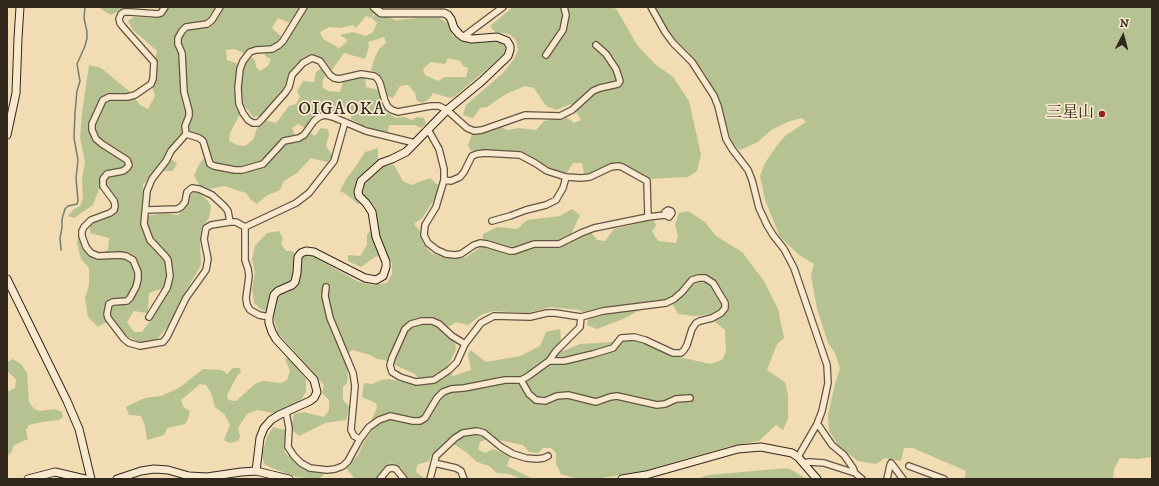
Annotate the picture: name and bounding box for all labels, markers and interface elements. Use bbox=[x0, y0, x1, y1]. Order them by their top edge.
north arrow bbox=[1103, 16, 1143, 56]
text: N bbox=[1119, 17, 1129, 31]
district label: OIGAOKA bbox=[298, 99, 386, 121]
place label: 三星山 bbox=[1046, 104, 1094, 124]
marker: 三星山 bbox=[1097, 109, 1107, 119]

